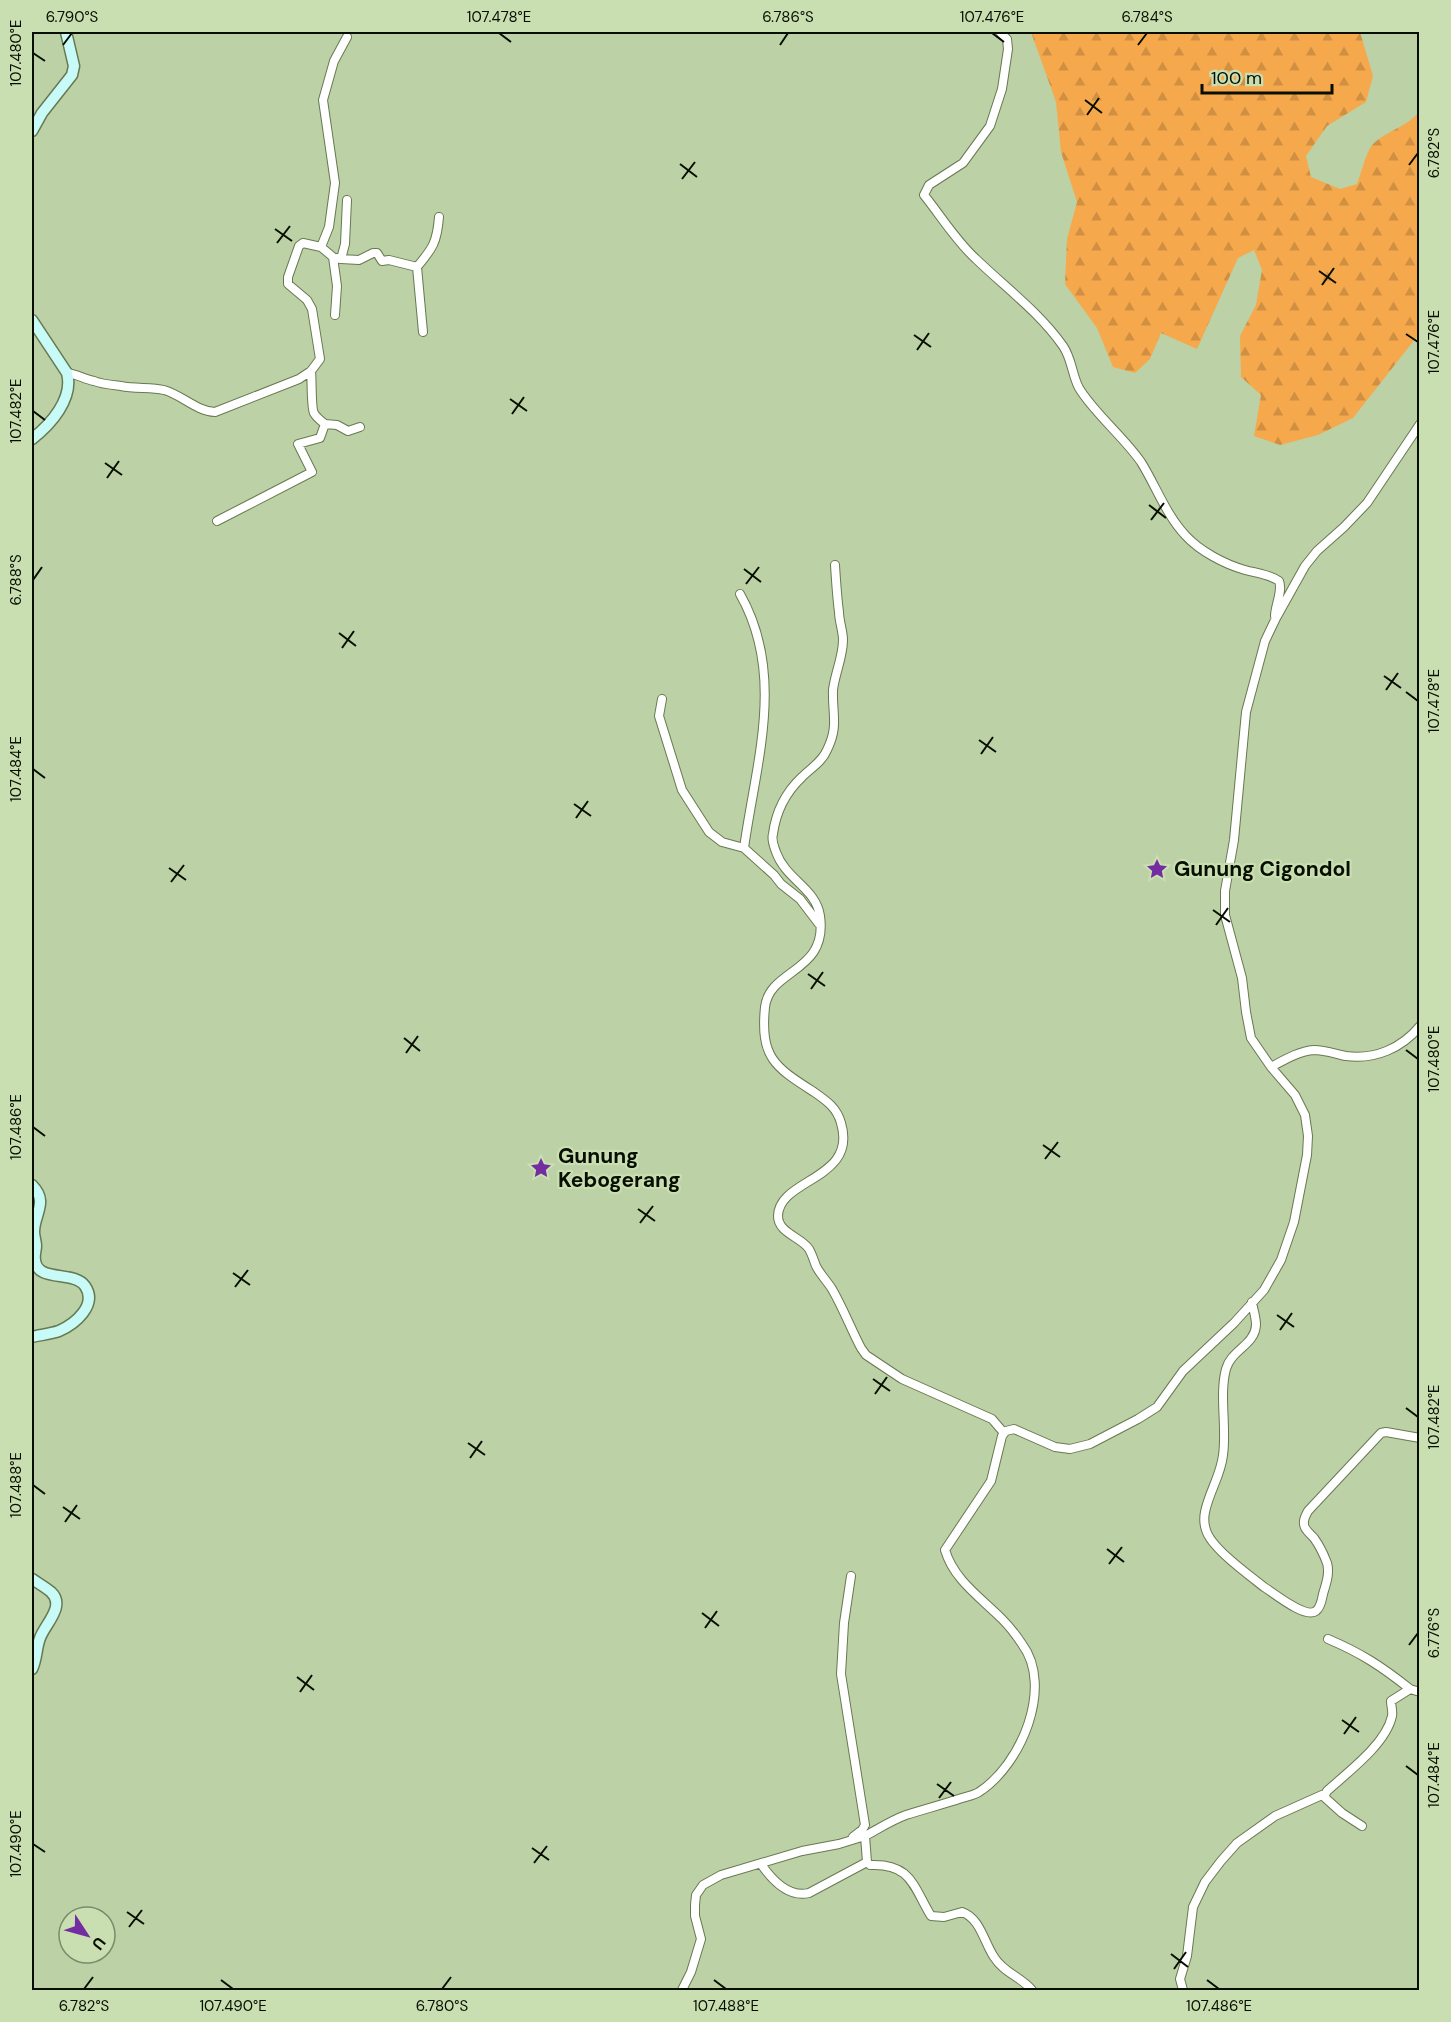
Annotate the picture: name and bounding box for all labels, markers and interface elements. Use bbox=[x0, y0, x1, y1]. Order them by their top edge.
text: 6.790°S bbox=[46, 7, 99, 27]
text: 107.478°E bbox=[467, 7, 531, 27]
text: 6.786°S bbox=[762, 7, 814, 27]
text: 107.476°E bbox=[960, 7, 1024, 27]
text: 6.784°S bbox=[1121, 7, 1173, 27]
text: 107.480°E bbox=[6, 20, 26, 86]
scale bar bbox=[1202, 57, 1332, 95]
text: 100 m bbox=[1211, 66, 1262, 90]
text: 6.782°S bbox=[1424, 127, 1444, 178]
text: 107.476°E bbox=[1424, 310, 1444, 374]
text: 107.482°E bbox=[6, 378, 26, 444]
text: 6.788°S bbox=[6, 554, 26, 606]
text: 107.478°E bbox=[1424, 669, 1444, 733]
text: 107.484°E bbox=[6, 736, 26, 802]
place label: Gunung Cigondol bbox=[1174, 855, 1351, 883]
place icon: Gunung Cigondol bbox=[1145, 857, 1169, 881]
text: 107.480°E bbox=[1424, 1026, 1444, 1092]
text: 107.486°E bbox=[6, 1094, 26, 1160]
place label: Gunung Kebogerang bbox=[558, 1142, 680, 1194]
place icon: Gunung Kebogerang bbox=[529, 1156, 553, 1180]
text: 107.482°E bbox=[1424, 1384, 1444, 1450]
text: 107.488°E bbox=[6, 1452, 26, 1518]
text: 6.776°S bbox=[1424, 1608, 1444, 1658]
text: 107.484°E bbox=[1424, 1742, 1444, 1808]
text: 107.490°E bbox=[6, 1810, 26, 1878]
north arrow bbox=[57, 1905, 117, 1965]
text: U bbox=[87, 1933, 110, 1954]
text: 6.782°S bbox=[59, 1996, 110, 2016]
text: 107.490°E bbox=[199, 1996, 267, 2016]
text: 6.780°S bbox=[416, 1996, 468, 2016]
text: 107.488°E bbox=[693, 1996, 759, 2016]
text: 107.486°E bbox=[1186, 1996, 1252, 2016]

